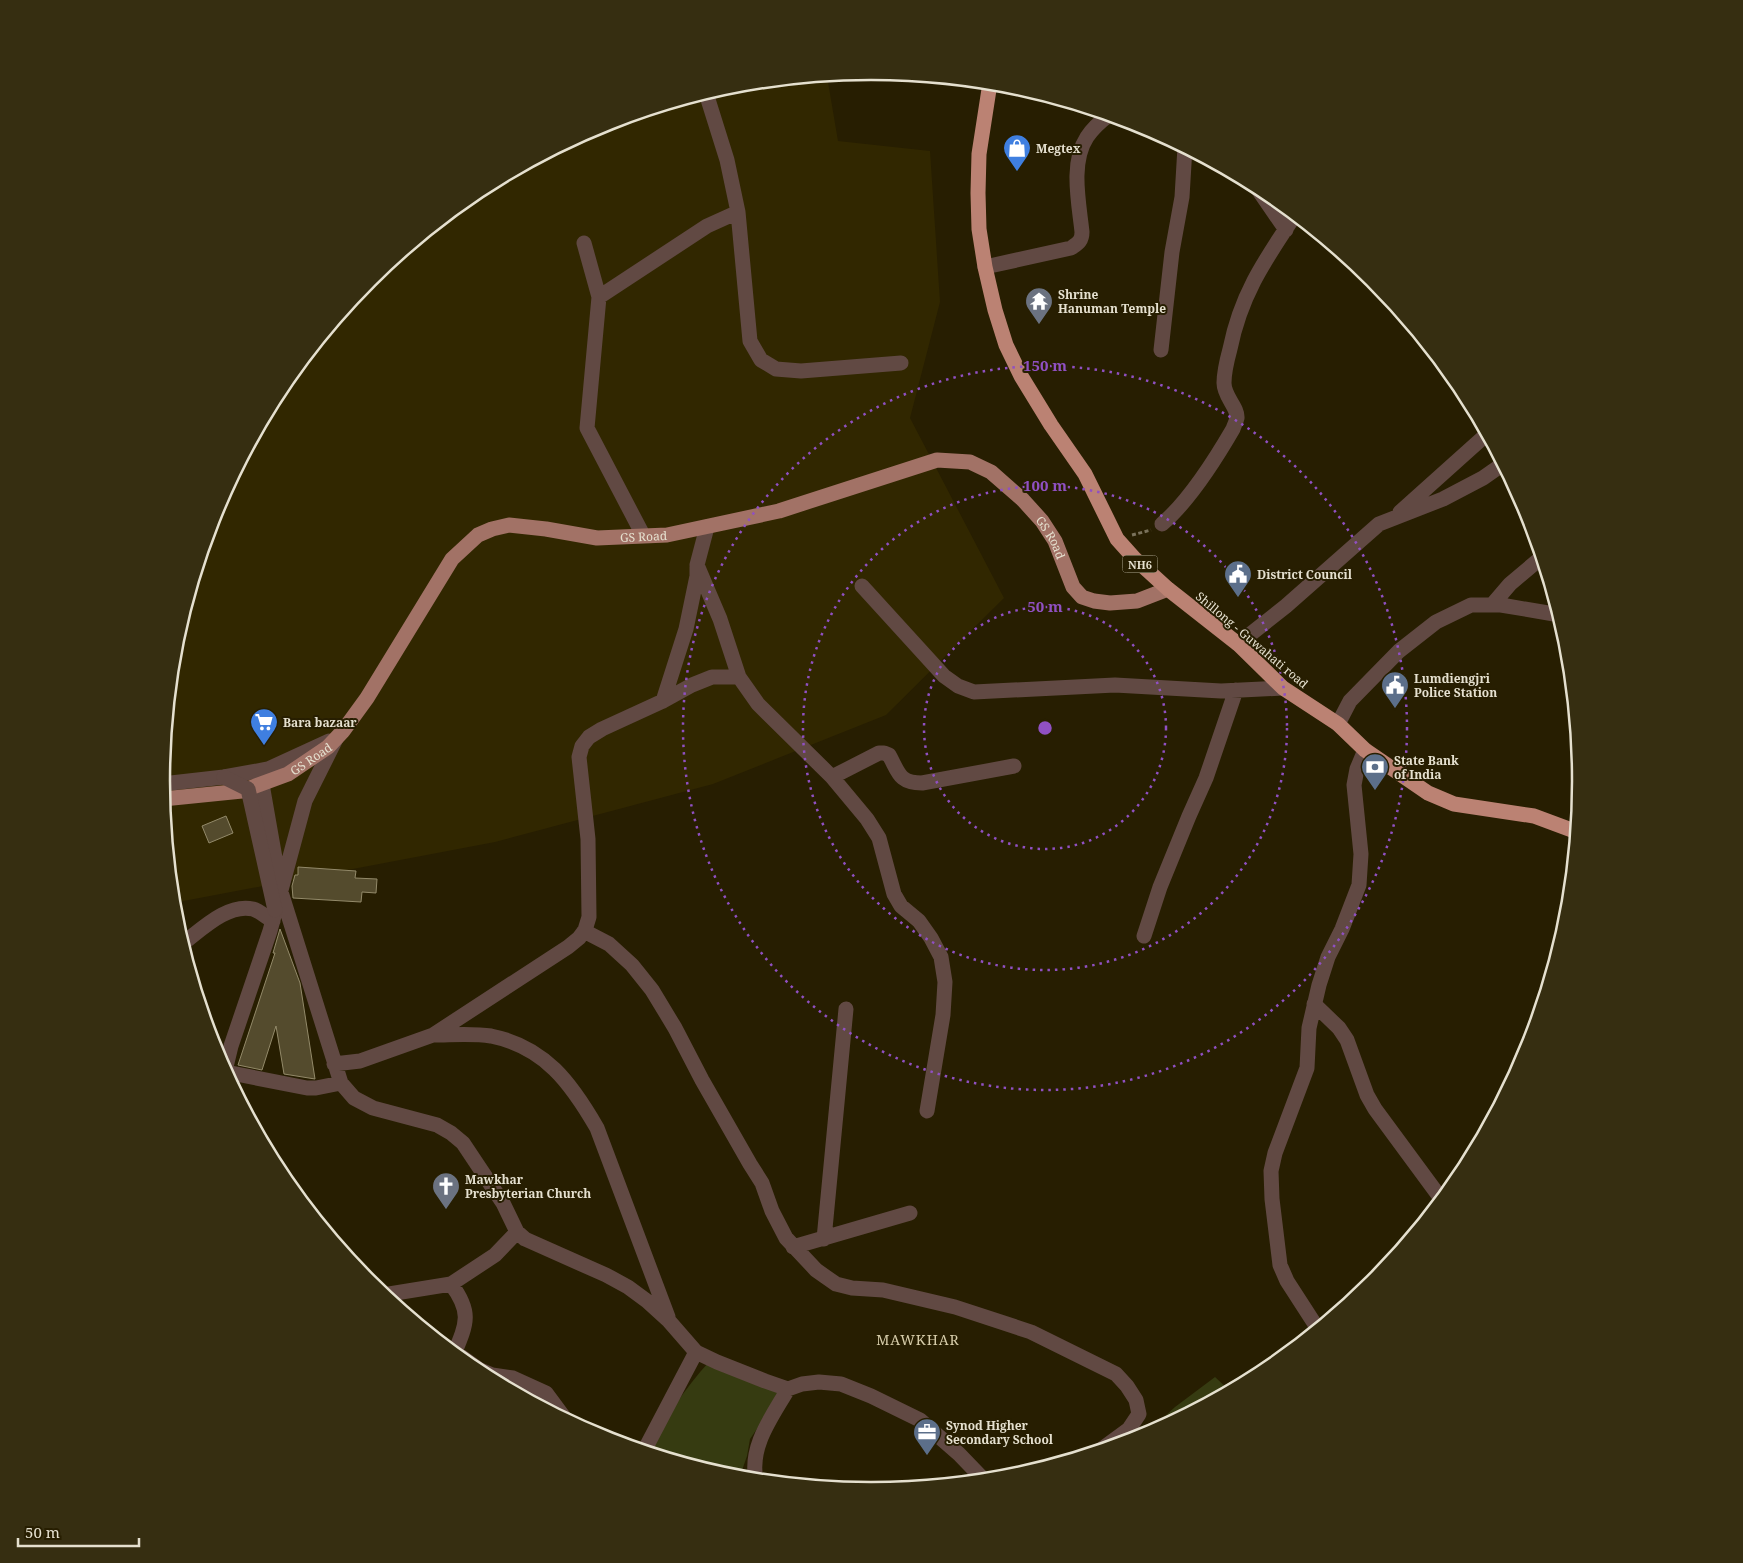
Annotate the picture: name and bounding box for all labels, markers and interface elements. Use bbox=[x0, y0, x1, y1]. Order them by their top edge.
shop icon: Megtex bbox=[1002, 133, 1032, 172]
place label: Megtex bbox=[1036, 140, 1081, 157]
temple icon: Shrine Hanuman Temple bbox=[1024, 286, 1054, 325]
place label: Shrine Hanuman Temple bbox=[1058, 286, 1166, 317]
text: 150 m bbox=[1023, 355, 1067, 375]
text: 100 m bbox=[1023, 475, 1067, 495]
street label: GS Road bbox=[1032, 512, 1070, 562]
street label: GS Road bbox=[620, 526, 668, 546]
road number: NH6 bbox=[1122, 556, 1158, 572]
public building icon: District Council bbox=[1223, 559, 1253, 598]
place label: District Council bbox=[1257, 566, 1353, 583]
street label: Shillong - Guwahati road bbox=[1192, 588, 1312, 693]
text: 50 m bbox=[1027, 596, 1063, 616]
public building icon: Lumdiengjri Police Station bbox=[1380, 670, 1410, 709]
place label: Lumdiengjri Police Station bbox=[1414, 670, 1497, 701]
supermarket icon: Bara bazaar bbox=[249, 707, 279, 746]
place label: Bara bazaar bbox=[283, 714, 357, 731]
centre of rings bbox=[1036, 719, 1054, 737]
street label: GS Road bbox=[287, 738, 336, 779]
bank icon: State Bank of India bbox=[1360, 752, 1390, 791]
place label: State Bank of India bbox=[1394, 752, 1459, 783]
church icon: Mawkhar Presbyterian Church bbox=[431, 1171, 461, 1210]
place label: Mawkhar Presbyterian Church bbox=[465, 1171, 591, 1202]
district label: MAWKHAR bbox=[876, 1330, 960, 1349]
office icon: Synod Higher Secondary School bbox=[912, 1417, 942, 1456]
place label: Synod Higher Secondary School bbox=[946, 1417, 1054, 1448]
scale bar bbox=[18, 1516, 139, 1548]
text: 50 m bbox=[25, 1522, 60, 1542]

